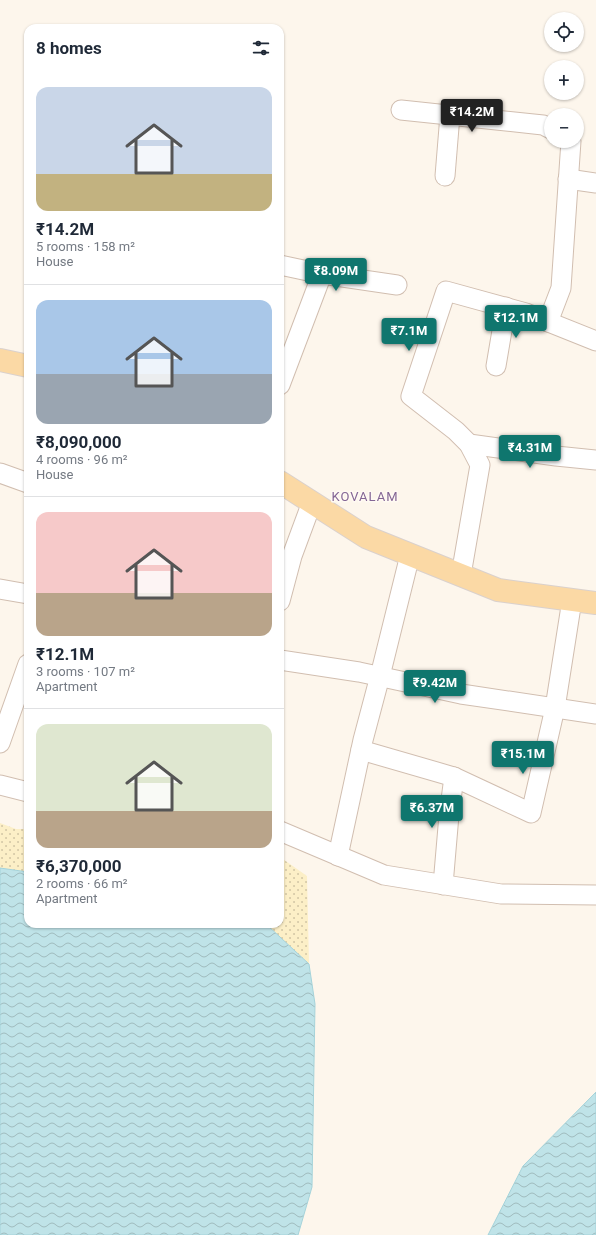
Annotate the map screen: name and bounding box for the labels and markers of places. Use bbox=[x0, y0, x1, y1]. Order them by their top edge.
pin: ₹14.2M bbox=[439, 99, 505, 133]
pin: ₹8.09M bbox=[303, 258, 369, 292]
pin: ₹12.1M bbox=[483, 305, 549, 339]
pin: ₹7.1M bbox=[381, 318, 437, 352]
pin: ₹4.31M bbox=[497, 435, 563, 469]
pin: ₹9.42M bbox=[402, 670, 468, 704]
pin: ₹15.1M bbox=[490, 741, 556, 775]
pin: ₹6.37M bbox=[399, 795, 465, 829]

